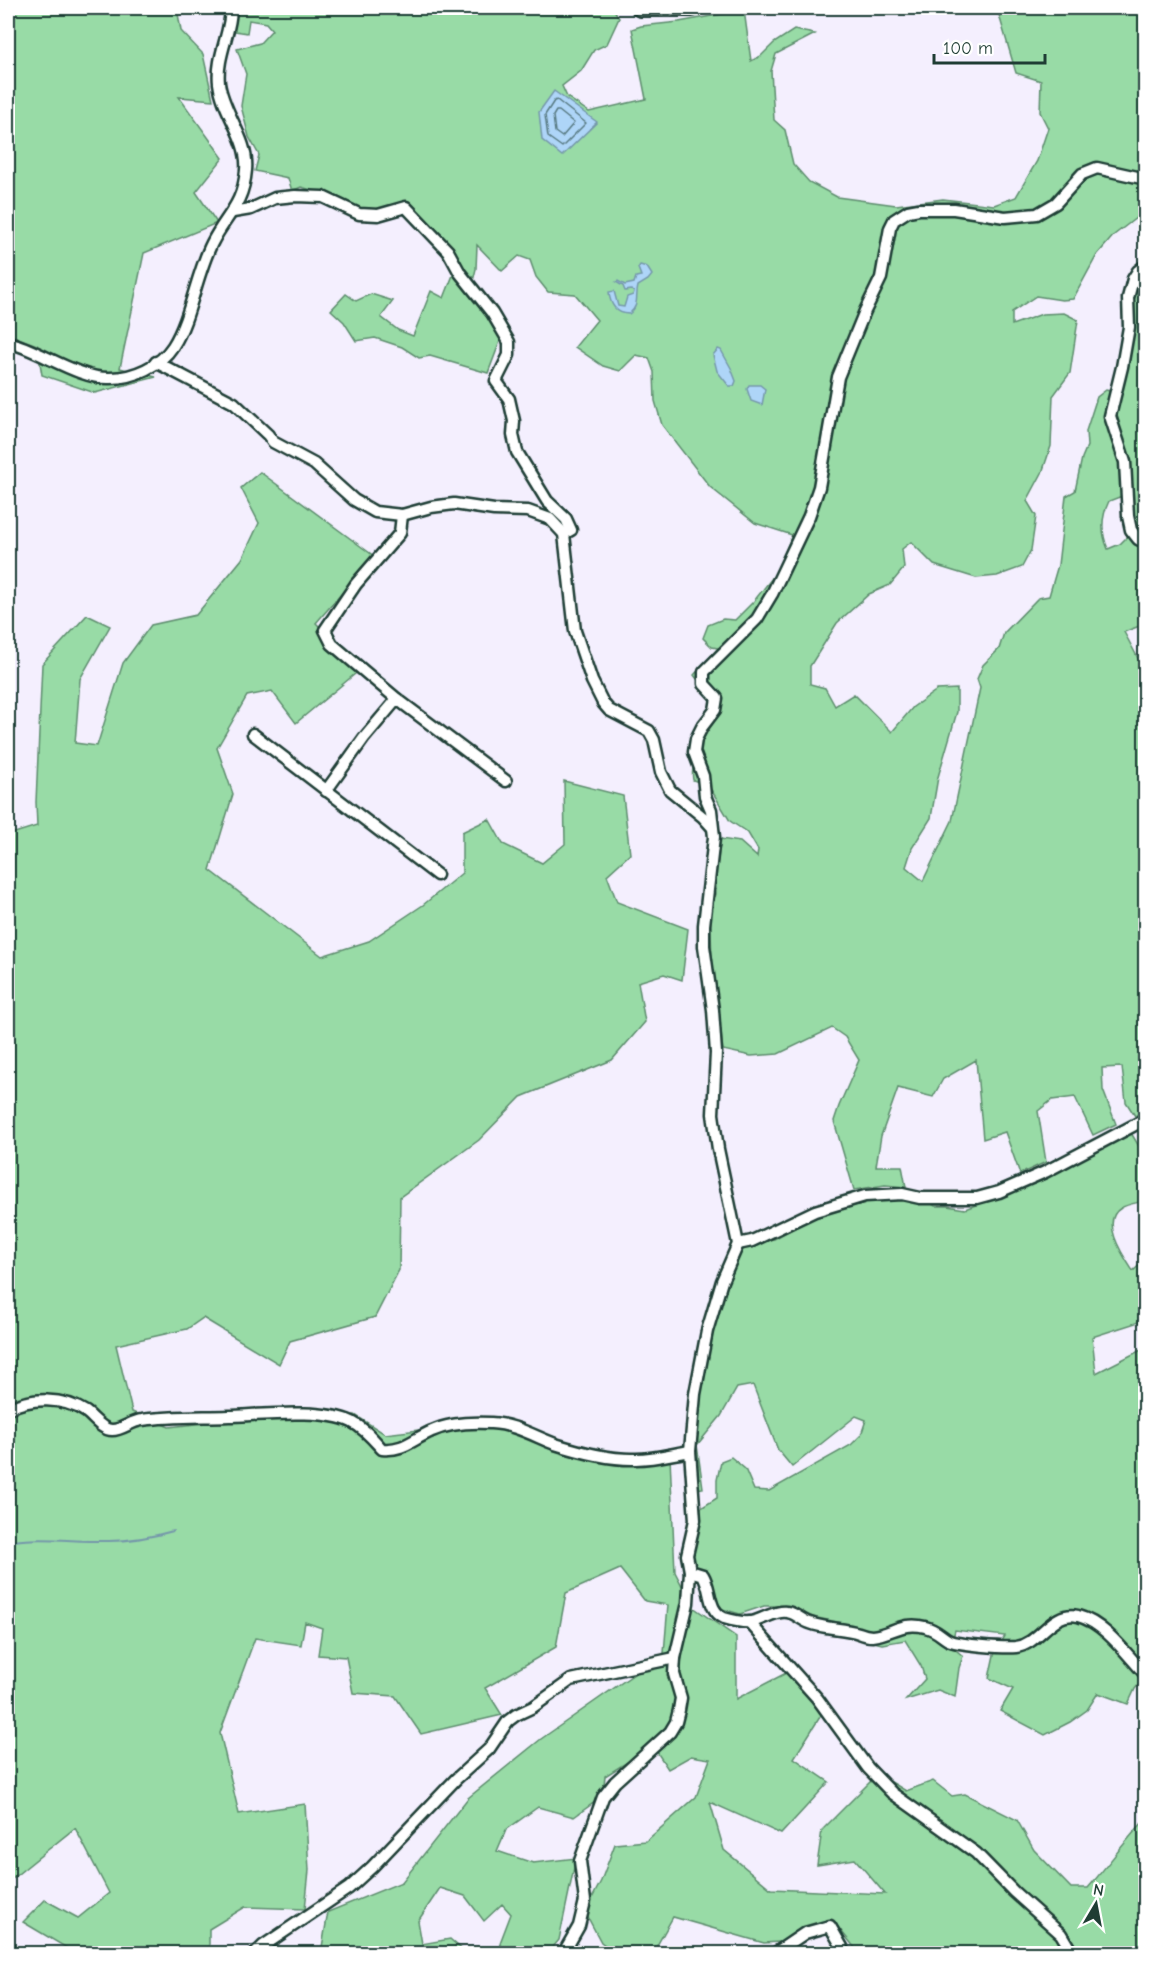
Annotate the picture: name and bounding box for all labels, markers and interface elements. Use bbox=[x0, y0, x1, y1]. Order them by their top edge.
scale bar bbox=[934, 27, 1045, 65]
text: 100 m bbox=[943, 38, 993, 59]
north arrow bbox=[1066, 1874, 1126, 1934]
text: N bbox=[1092, 1880, 1105, 1900]

